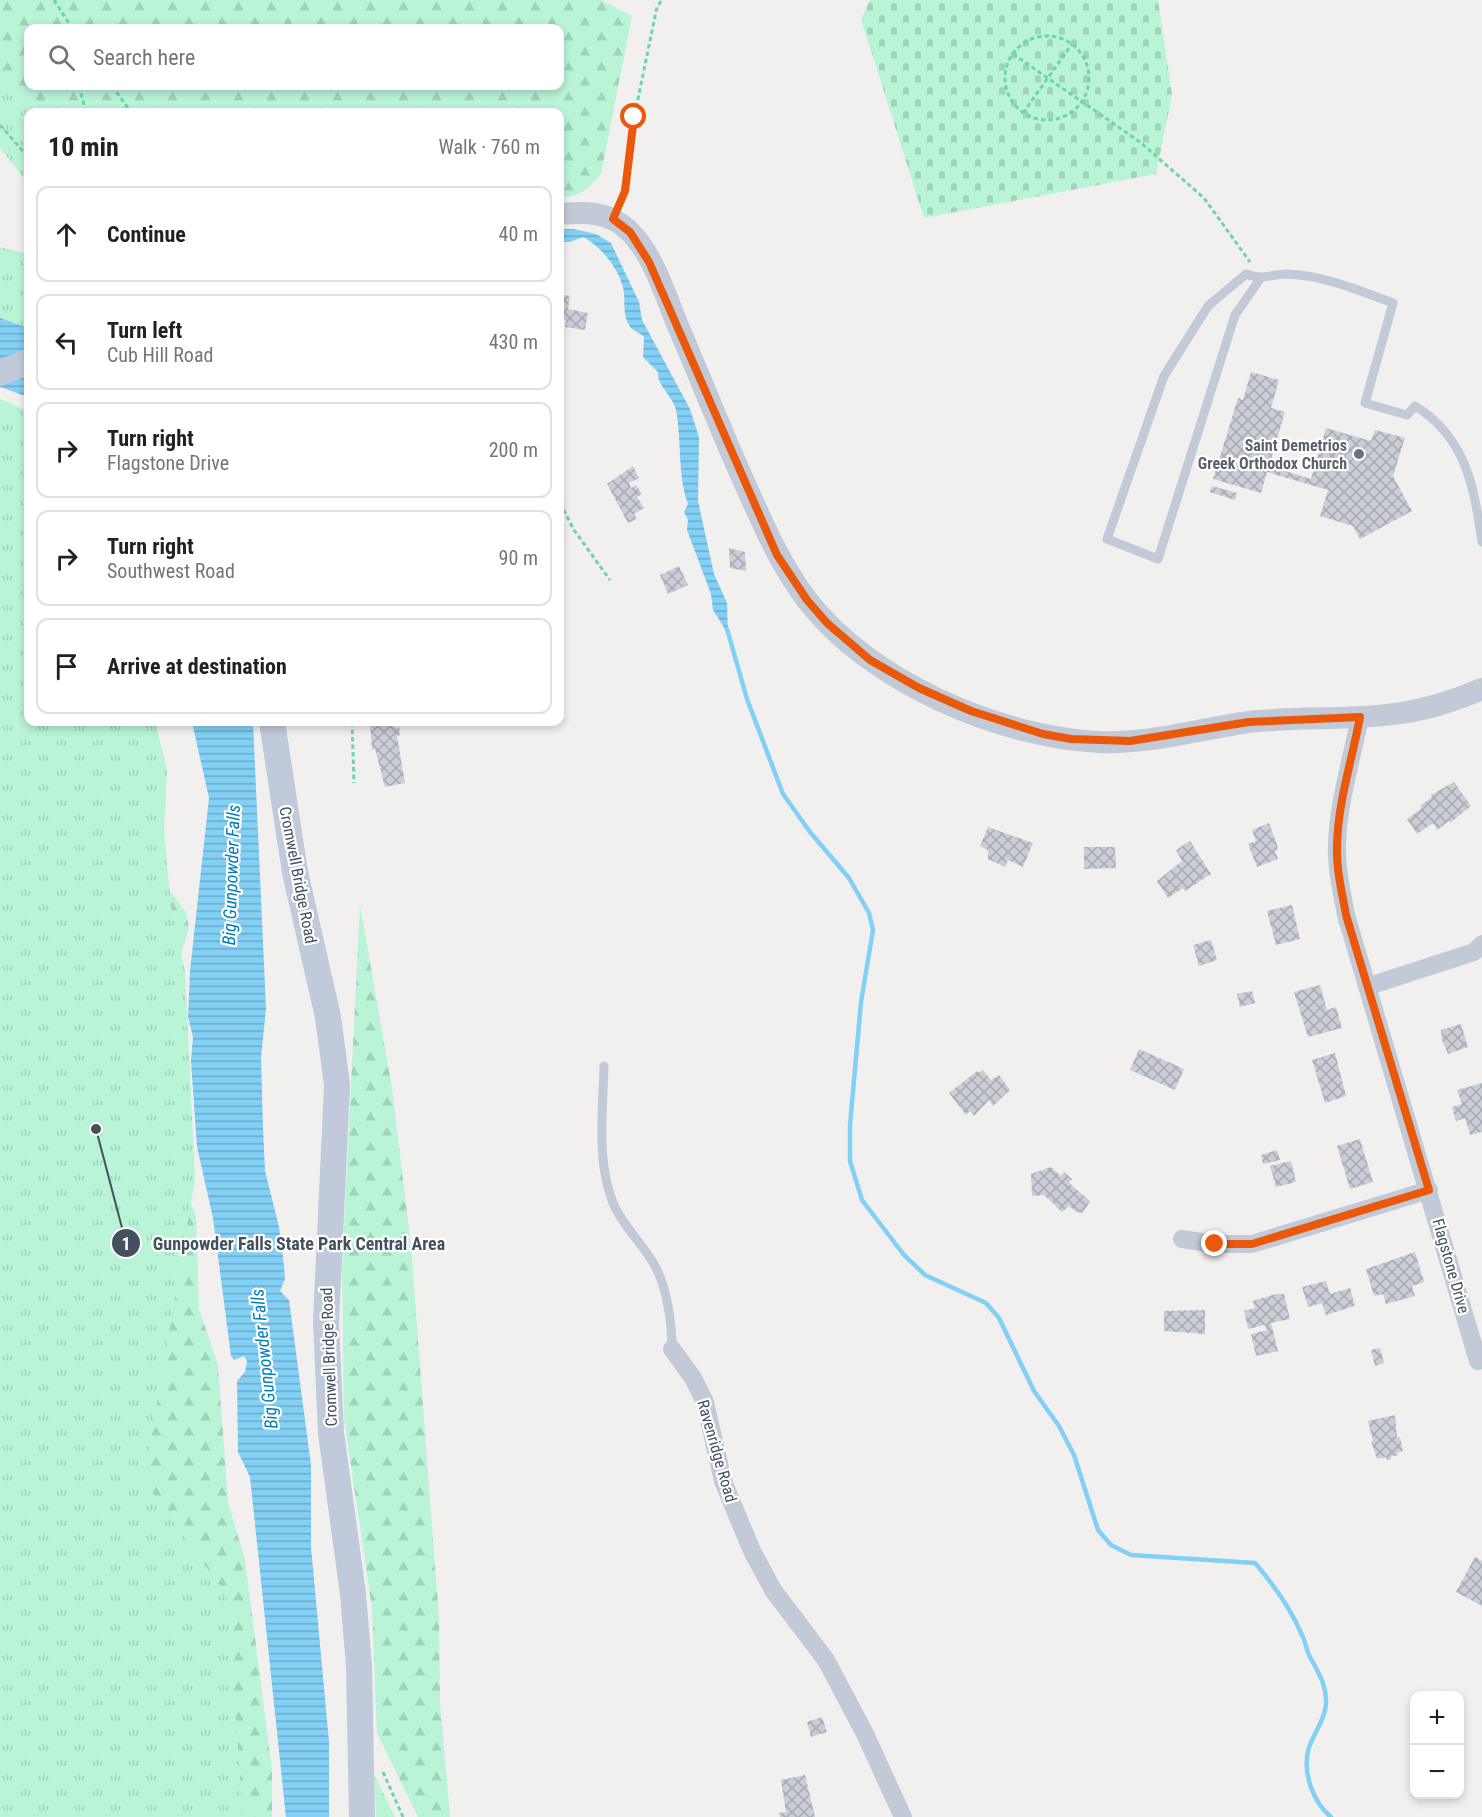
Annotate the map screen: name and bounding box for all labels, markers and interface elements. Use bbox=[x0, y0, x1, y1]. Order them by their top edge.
search box bbox=[24, 24, 564, 90]
icon: search bbox=[45, 41, 78, 74]
text: Search here bbox=[93, 45, 195, 70]
route start bbox=[620, 103, 646, 129]
text: 10 min bbox=[48, 132, 119, 162]
text: Walk · 760 m bbox=[439, 135, 540, 159]
icon: ahead bbox=[50, 218, 83, 251]
text: Continue bbox=[107, 222, 186, 247]
text: 40 m bbox=[499, 222, 538, 246]
text: Turn left bbox=[107, 318, 182, 343]
icon: left bbox=[50, 326, 83, 359]
text: 430 m bbox=[489, 330, 538, 354]
text: Cub Hill Road bbox=[107, 343, 213, 367]
text: Turn right bbox=[107, 426, 194, 451]
icon: right bbox=[50, 434, 83, 467]
place label: Saint Demetrios Greek Orthodox Church bbox=[1198, 436, 1347, 473]
text: 200 m bbox=[489, 438, 538, 462]
marker: Saint Demetrios Greek Orthodox Church bbox=[1352, 447, 1366, 461]
text: Flagstone Drive bbox=[107, 451, 229, 475]
text: Turn right bbox=[107, 534, 194, 559]
icon: right bbox=[50, 542, 83, 575]
text: 90 m bbox=[499, 546, 538, 570]
text: Southwest Road bbox=[107, 559, 235, 583]
icon: arrive bbox=[50, 650, 83, 683]
text: Arrive at destination bbox=[107, 654, 287, 679]
water label: Big Gunpowder Falls bbox=[218, 804, 244, 946]
street label: Cromwell Bridge Road bbox=[275, 805, 321, 945]
street label: Flagstone Drive bbox=[1428, 1216, 1474, 1316]
callout: Gunpowder Falls State Park Central Area bbox=[111, 1225, 457, 1261]
route end bbox=[1201, 1230, 1227, 1256]
text: 1 bbox=[121, 1233, 131, 1254]
text: Gunpowder Falls State Park Central Area bbox=[153, 1233, 445, 1254]
street label: Cromwell Bridge Road bbox=[317, 1287, 341, 1427]
water label: Big Gunpowder Falls bbox=[246, 1288, 282, 1430]
street label: Ravenridge Road bbox=[693, 1398, 741, 1504]
map controls bbox=[1410, 1691, 1464, 1799]
button: + bbox=[1410, 1691, 1464, 1745]
button: − bbox=[1410, 1745, 1464, 1799]

